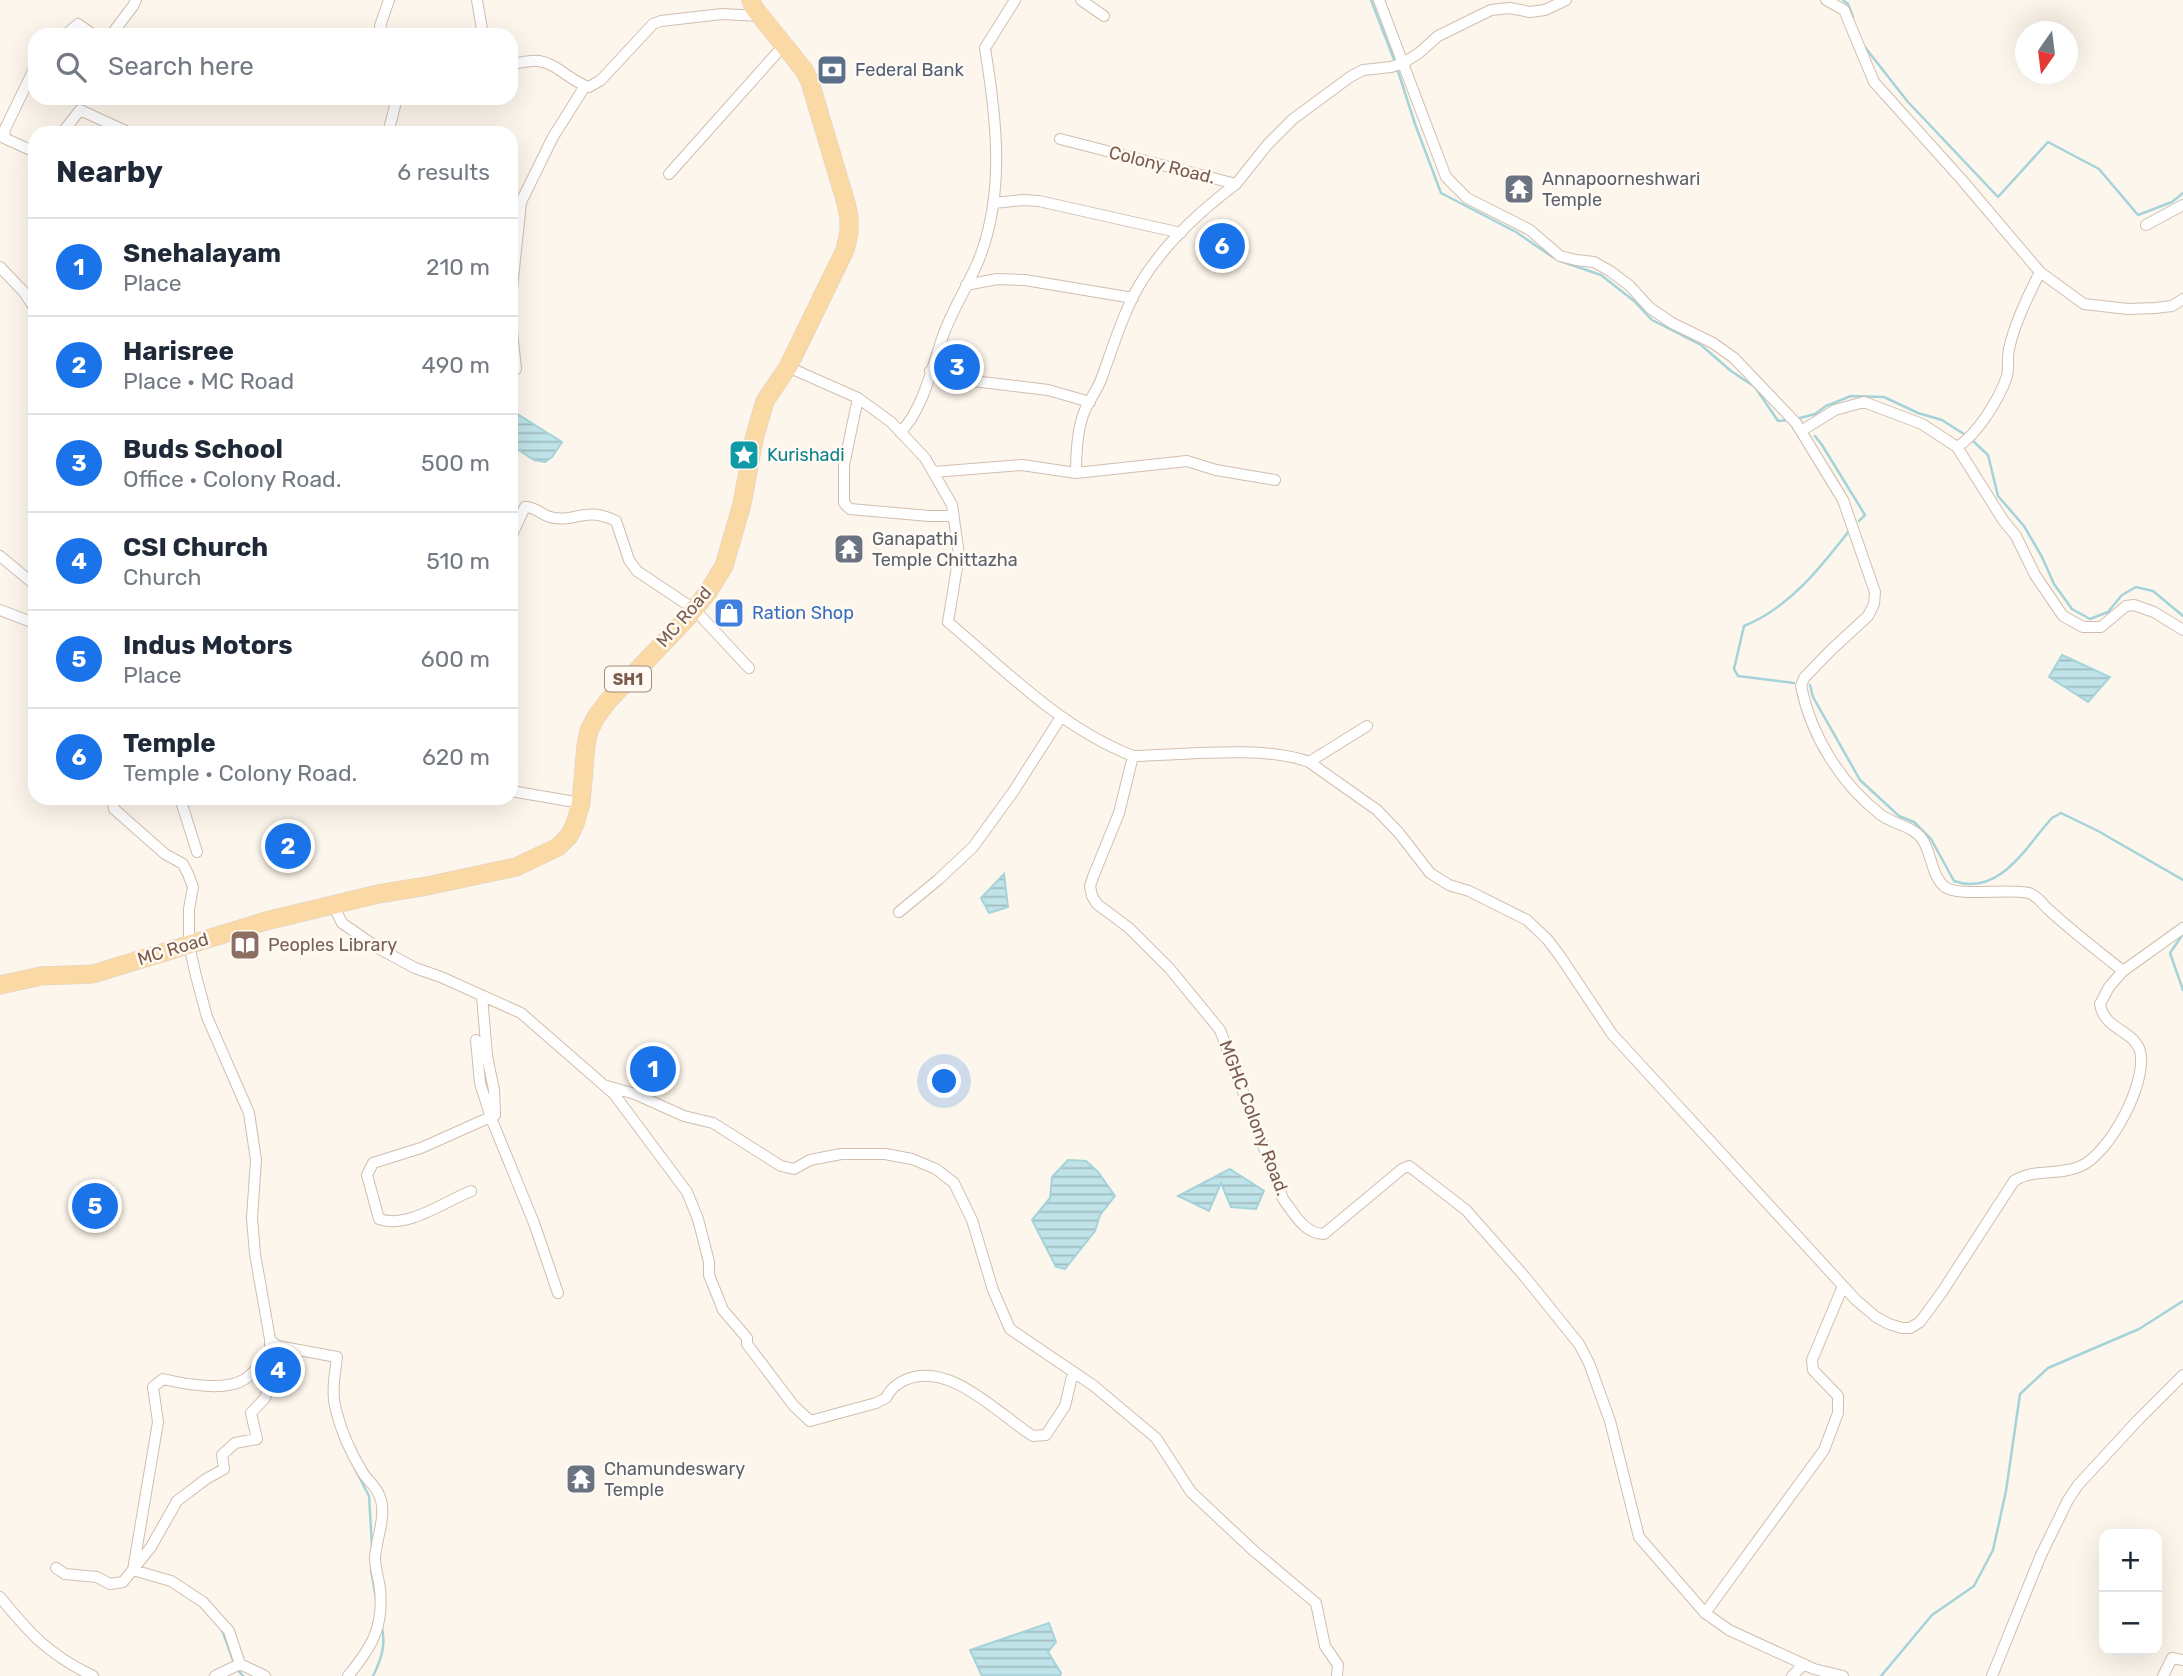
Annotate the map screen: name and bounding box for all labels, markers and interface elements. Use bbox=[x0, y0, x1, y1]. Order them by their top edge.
north arrow bbox=[2015, 21, 2078, 84]
search box bbox=[28, 28, 518, 105]
icon: search bbox=[52, 48, 90, 86]
text: Search here bbox=[108, 51, 254, 82]
bank icon: Federal Bank bbox=[815, 53, 849, 87]
place label: Federal Bank bbox=[855, 59, 964, 81]
street label: Colony Road. bbox=[1107, 141, 1217, 189]
text: Nearby bbox=[56, 154, 163, 190]
text: 6 results bbox=[397, 158, 490, 186]
place label: Annapoorneshwari Temple bbox=[1542, 168, 1700, 211]
temple icon: Annapoorneshwari Temple bbox=[1502, 172, 1536, 206]
pin: 6 bbox=[1199, 220, 1245, 272]
text: Snehalayam bbox=[123, 238, 281, 269]
text: 1 bbox=[73, 253, 85, 281]
text: 210 m bbox=[426, 253, 490, 281]
text: Place bbox=[123, 269, 182, 297]
text: Harisree bbox=[123, 336, 234, 367]
pin: 3 bbox=[934, 341, 980, 393]
text: 2 bbox=[72, 351, 86, 379]
text: 490 m bbox=[422, 351, 490, 379]
text: Place · MC Road bbox=[123, 367, 294, 395]
text: Buds School bbox=[123, 434, 283, 465]
place icon: Kurishadi bbox=[727, 438, 761, 472]
place label: Kurishadi bbox=[767, 444, 845, 466]
text: 3 bbox=[71, 449, 87, 477]
text: 500 m bbox=[421, 449, 490, 477]
text: Office · Colony Road. bbox=[123, 465, 342, 493]
place label: Ganapathi Temple Chittazha bbox=[872, 528, 1018, 571]
text: CSI Church bbox=[123, 532, 268, 563]
temple icon: Ganapathi Temple Chittazha bbox=[832, 532, 866, 566]
text: 4 bbox=[71, 547, 87, 575]
text: 510 m bbox=[426, 547, 490, 575]
text: Church bbox=[123, 563, 201, 591]
street label: MC Road bbox=[652, 582, 716, 652]
shop icon: Ration Shop bbox=[712, 596, 746, 630]
place label: Ration Shop bbox=[752, 602, 854, 624]
text: Indus Motors bbox=[123, 630, 293, 661]
text: 5 bbox=[72, 645, 86, 673]
text: 600 m bbox=[421, 645, 490, 673]
text: Place bbox=[123, 661, 182, 689]
road number: SH1 bbox=[605, 666, 651, 692]
text: Temple bbox=[123, 728, 216, 759]
text: 6 bbox=[72, 743, 86, 771]
text: 620 m bbox=[422, 743, 490, 771]
text: Temple · Colony Road. bbox=[123, 759, 357, 787]
pin: 2 bbox=[265, 820, 311, 872]
street label: MC Road bbox=[135, 928, 211, 970]
library icon: Peoples Library bbox=[228, 928, 262, 962]
place label: Peoples Library bbox=[268, 934, 397, 956]
street label: MGHC Colony Road. bbox=[1214, 1037, 1294, 1199]
pin: 1 bbox=[630, 1043, 676, 1095]
your location bbox=[927, 1064, 961, 1098]
pin: 5 bbox=[72, 1180, 118, 1232]
pin: 4 bbox=[255, 1344, 301, 1396]
place label: Chamundeswary Temple bbox=[604, 1458, 745, 1501]
temple icon: Chamundeswary Temple bbox=[564, 1462, 598, 1496]
map controls bbox=[2099, 1529, 2162, 1655]
button: + bbox=[2099, 1529, 2162, 1592]
button: − bbox=[2099, 1592, 2162, 1655]

